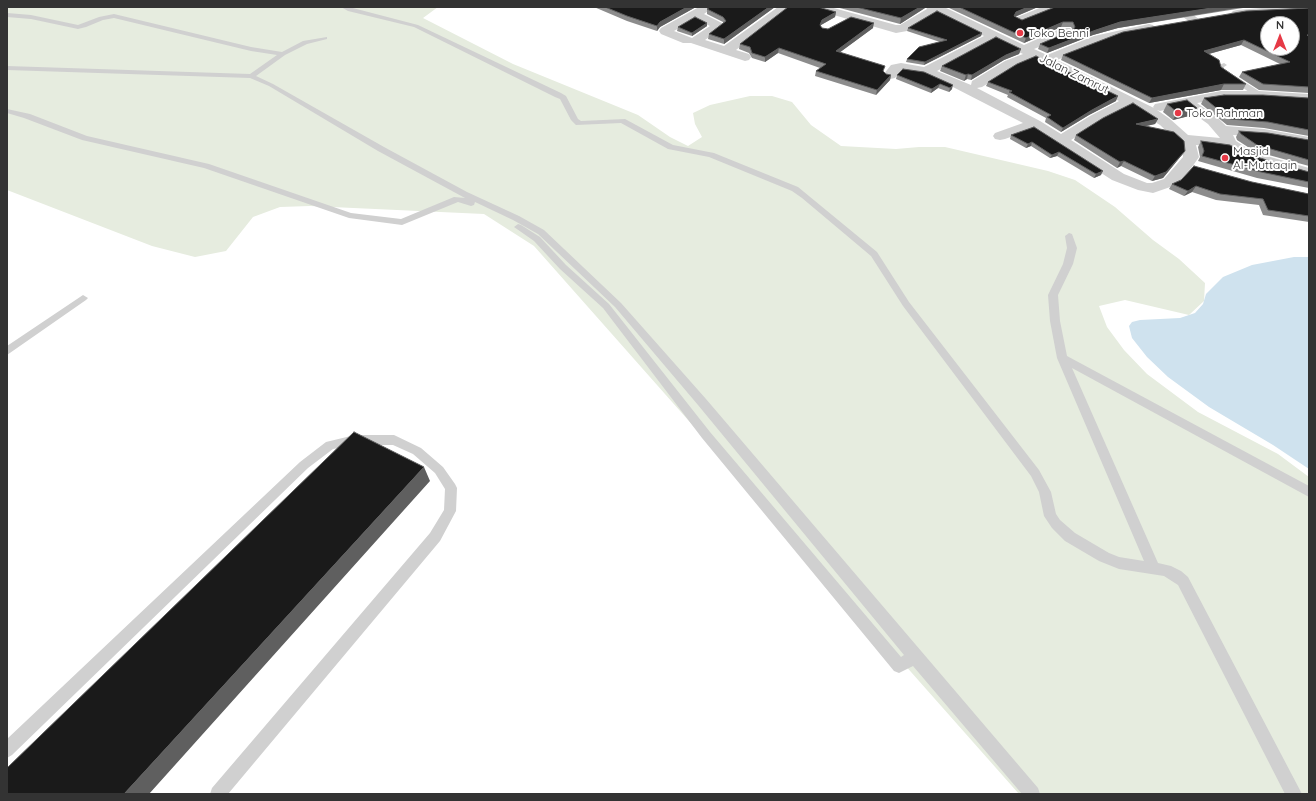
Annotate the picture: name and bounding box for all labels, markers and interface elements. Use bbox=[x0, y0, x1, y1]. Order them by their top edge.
north arrow bbox=[1260, 16, 1300, 56]
text: N bbox=[1276, 18, 1284, 32]
place label: Toko Benni bbox=[1028, 26, 1089, 40]
marker: Toko Benni bbox=[1015, 28, 1025, 38]
street label: Jalan Zamrut bbox=[1037, 51, 1111, 97]
place label: Toko Rahman bbox=[1186, 106, 1263, 120]
marker: Toko Rahman bbox=[1173, 108, 1183, 118]
place label: Masjid Al-Muttaqin bbox=[1233, 144, 1297, 172]
marker: Masjid Al-Muttaqin bbox=[1220, 153, 1230, 163]

